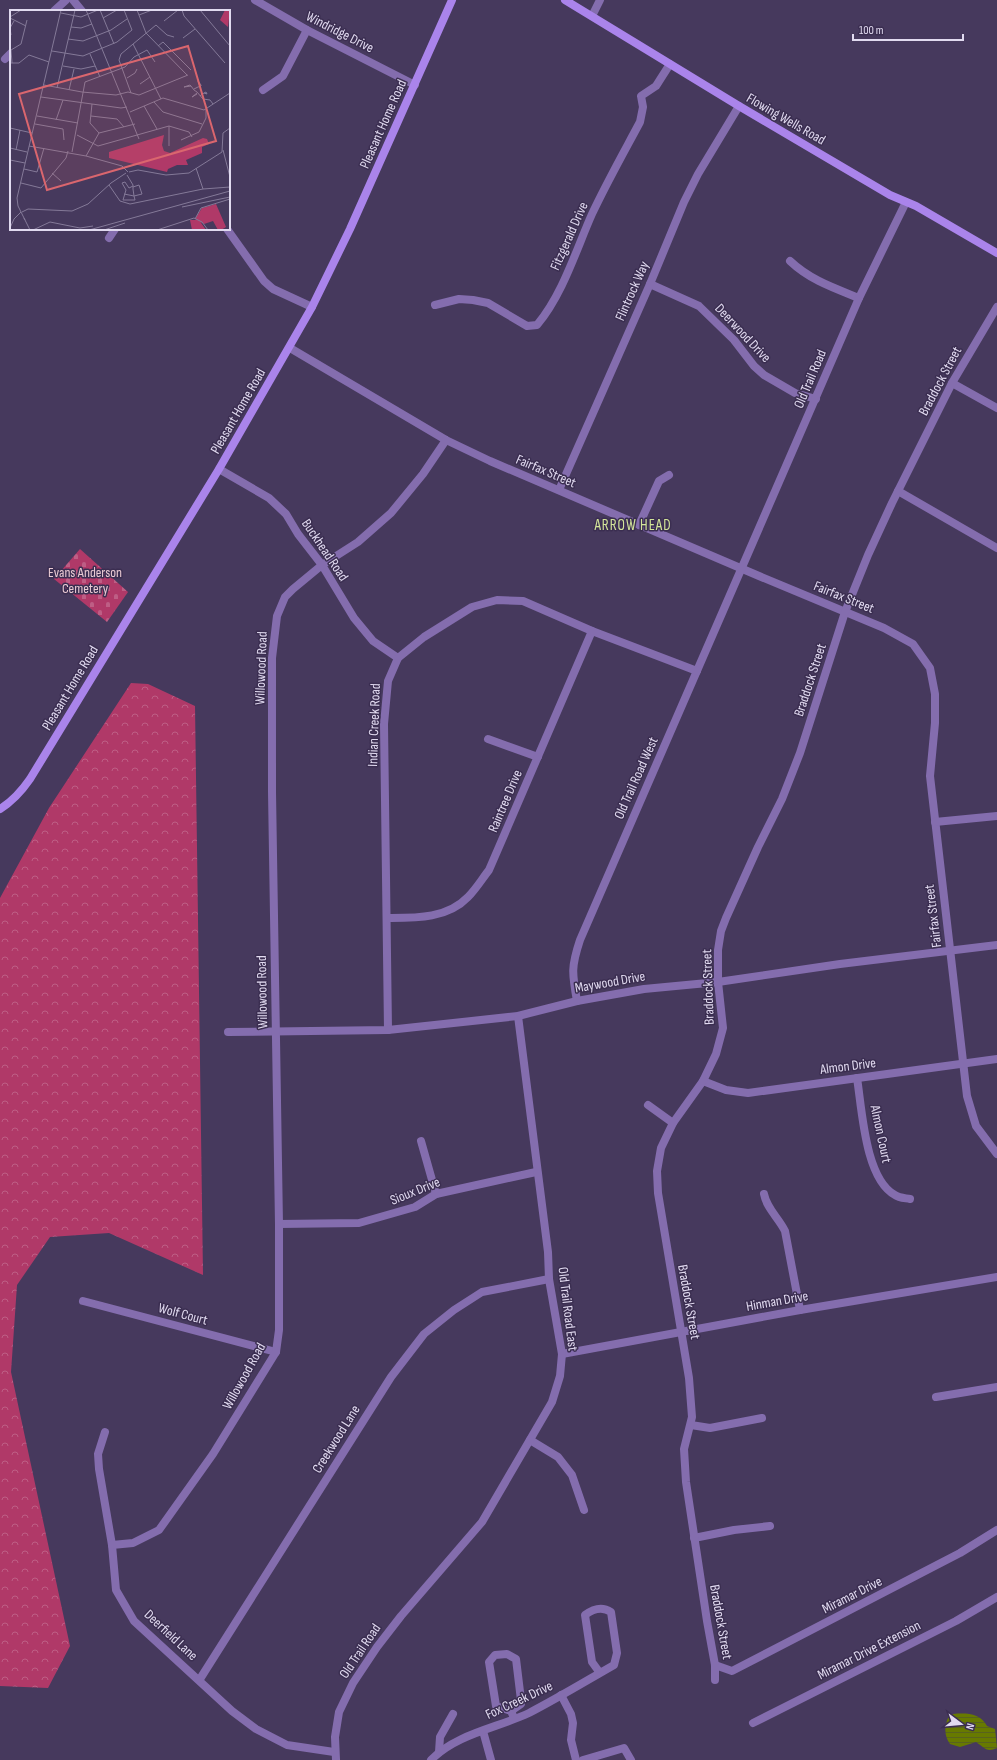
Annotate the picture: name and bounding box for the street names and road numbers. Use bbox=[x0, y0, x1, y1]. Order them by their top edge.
street label: Windridge Drive bbox=[303, 8, 377, 56]
street label: Pleasant Home Road bbox=[356, 77, 410, 171]
street label: Flowing Wells Road bbox=[744, 90, 829, 148]
street label: Fitzgerald Drive bbox=[546, 199, 592, 273]
street label: Flintrock Way bbox=[611, 258, 653, 323]
street label: Deerwood Drive bbox=[711, 300, 775, 366]
street label: Braddock Street bbox=[915, 344, 965, 418]
street label: Old Trail Road bbox=[790, 347, 830, 411]
street label: Pleasant Home Road bbox=[207, 365, 269, 457]
street label: Fairfax Street bbox=[513, 451, 579, 491]
street label: Buckhead Road bbox=[298, 516, 352, 584]
street label: Fairfax Street bbox=[811, 577, 877, 617]
street label: Willowood Road bbox=[251, 631, 271, 705]
street label: Braddock Street bbox=[790, 641, 830, 719]
street label: Pleasant Home Road bbox=[38, 643, 102, 733]
street label: Indian Creek Road bbox=[364, 683, 384, 767]
street label: Old Trail Road West bbox=[610, 734, 662, 822]
street label: Raintree Drive bbox=[484, 767, 526, 835]
street label: Fairfax Street bbox=[921, 883, 945, 949]
street label: Braddock Street bbox=[698, 949, 718, 1025]
street label: Willowood Road bbox=[253, 955, 271, 1029]
street label: Maywood Drive bbox=[574, 967, 646, 997]
street label: Almon Drive bbox=[818, 1054, 877, 1078]
street label: Almon Court bbox=[866, 1103, 895, 1164]
street label: Sioux Drive bbox=[388, 1173, 442, 1209]
street label: Braddock Street bbox=[674, 1263, 704, 1341]
street label: Old Trail Road East bbox=[554, 1266, 582, 1352]
street label: Hinman Drive bbox=[745, 1287, 809, 1315]
street label: Wolf Court bbox=[156, 1299, 210, 1329]
street label: Willowood Road bbox=[219, 1340, 269, 1412]
street label: Creekwood Lane bbox=[308, 1402, 364, 1476]
street label: Miramar Drive bbox=[819, 1573, 885, 1617]
street label: Braddock Street bbox=[706, 1583, 736, 1661]
street label: Deerfield Lane bbox=[141, 1606, 201, 1664]
street label: Miramar Drive Extension bbox=[815, 1617, 923, 1683]
street label: Old Trail Road bbox=[336, 1620, 385, 1682]
street label: Fox Creek Drive bbox=[483, 1677, 555, 1723]

